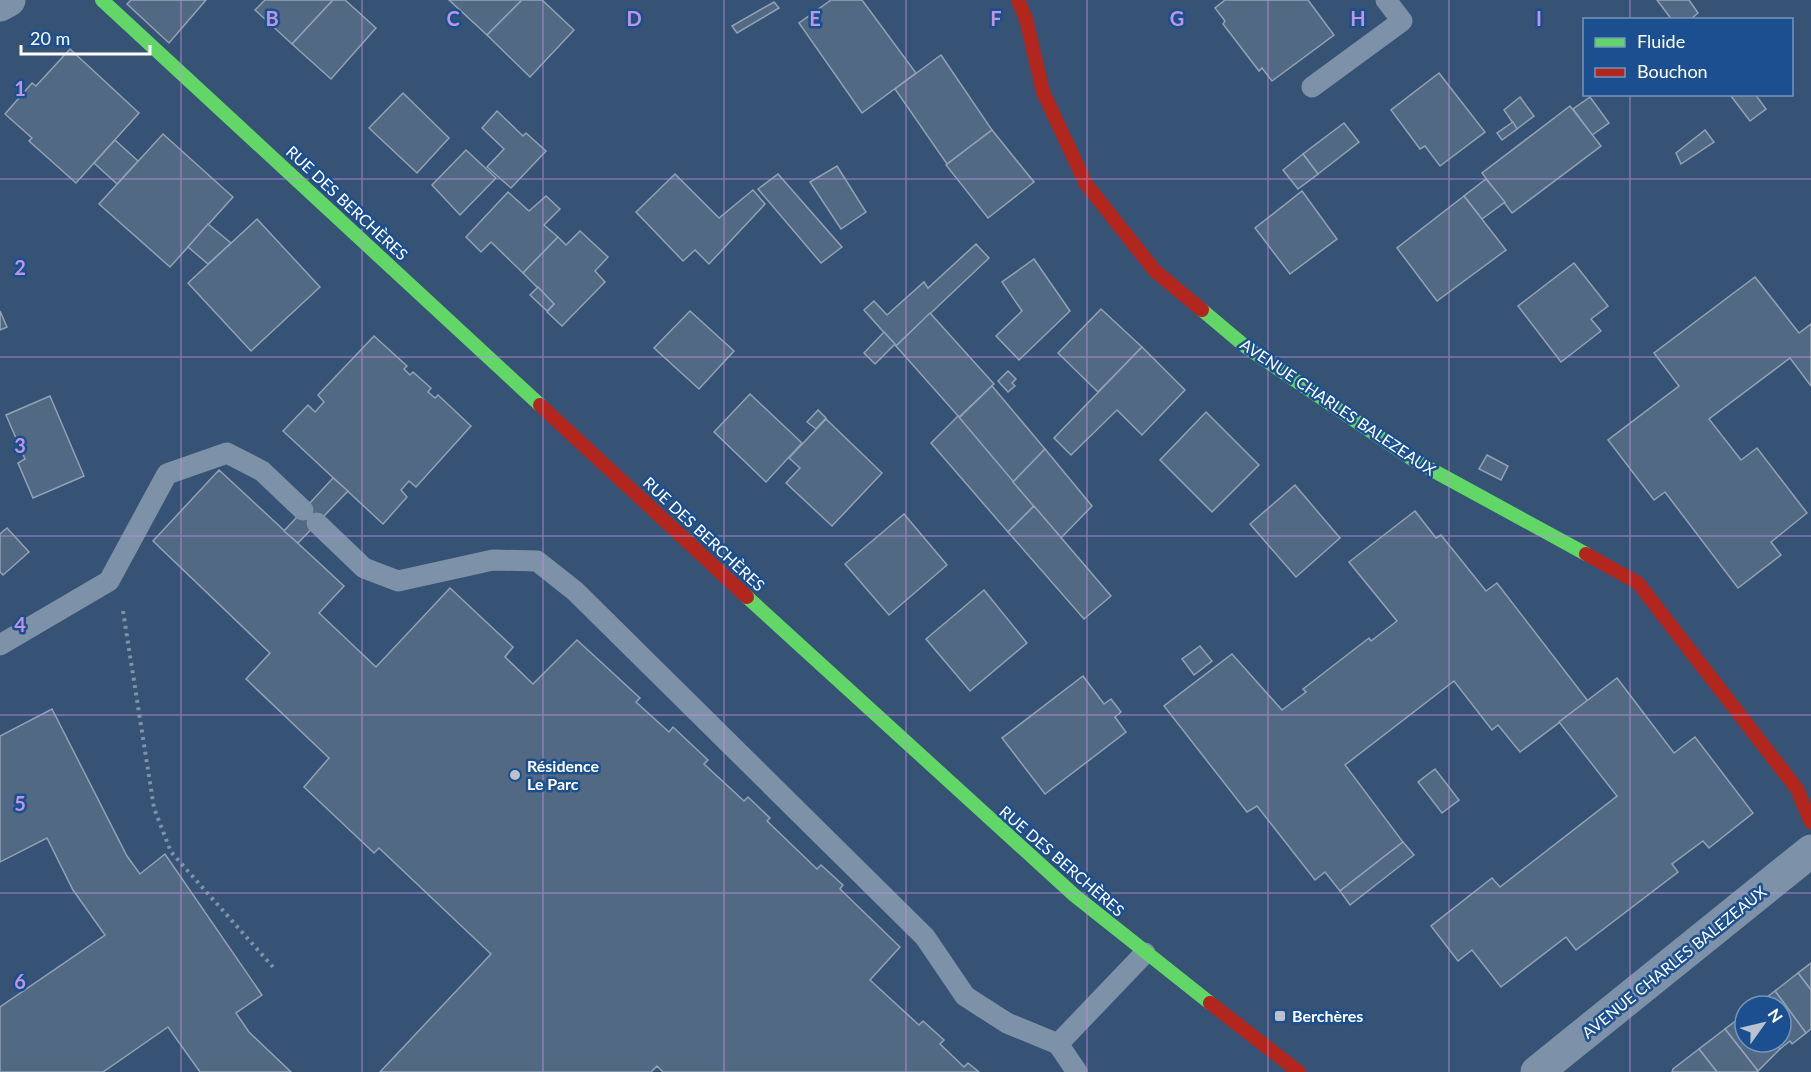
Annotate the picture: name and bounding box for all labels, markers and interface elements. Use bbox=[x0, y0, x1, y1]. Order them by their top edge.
text: B bbox=[265, 6, 279, 30]
text: C bbox=[446, 6, 460, 30]
text: D bbox=[626, 6, 642, 30]
text: E bbox=[809, 6, 821, 30]
text: F bbox=[990, 6, 1002, 30]
text: G bbox=[1170, 6, 1184, 30]
text: H bbox=[1350, 6, 1366, 30]
text: I bbox=[1536, 6, 1542, 30]
scale bar bbox=[21, 18, 150, 56]
legend bbox=[1583, 18, 1793, 96]
text: 20 m bbox=[30, 27, 70, 49]
text: Fluide bbox=[1637, 30, 1685, 52]
text: Bouchon bbox=[1637, 60, 1708, 82]
text: 1 bbox=[14, 76, 26, 100]
street label: RUE DES BERCHÈRES bbox=[283, 142, 412, 264]
text: 2 bbox=[14, 255, 26, 279]
street label: AVENUE CHARLES BALEZEAUX bbox=[1237, 334, 1440, 480]
text: 3 bbox=[14, 433, 26, 457]
street label: RUE DES BERCHÈRES bbox=[640, 473, 769, 595]
text: 4 bbox=[14, 612, 26, 636]
place label: Résidence Le Parc bbox=[527, 756, 600, 793]
marker: Résidence Le Parc bbox=[508, 768, 522, 782]
text: 5 bbox=[14, 791, 26, 815]
street label: RUE DES BERCHÈRES bbox=[996, 801, 1129, 920]
street label: AVENUE CHARLES BALEZEAUX bbox=[1578, 881, 1770, 1042]
text: 6 bbox=[14, 969, 26, 993]
north arrow bbox=[1733, 994, 1793, 1054]
text: N bbox=[1765, 1005, 1787, 1026]
place label: Berchères bbox=[1292, 1006, 1363, 1025]
marker: Berchères bbox=[1273, 1009, 1287, 1023]

